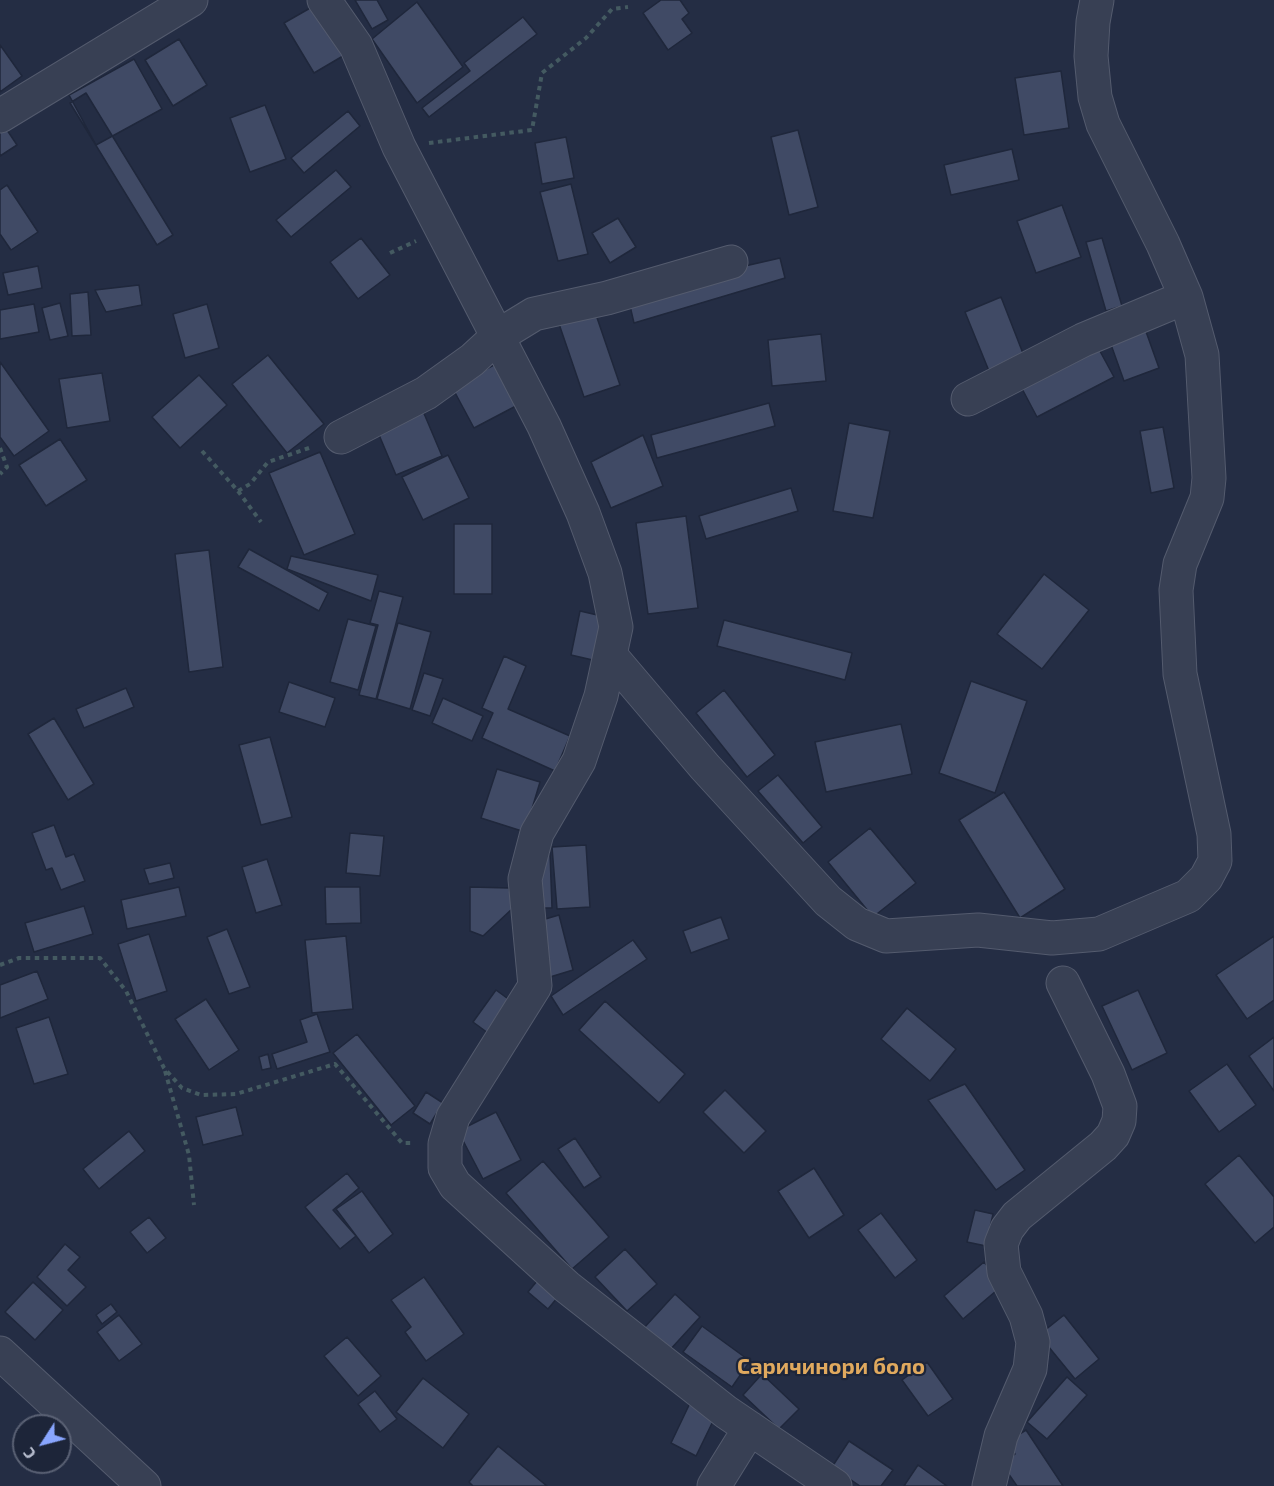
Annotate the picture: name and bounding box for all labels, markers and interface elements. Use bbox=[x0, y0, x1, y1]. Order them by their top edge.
district label: Саричинори боло bbox=[737, 1354, 925, 1380]
north arrow bbox=[12, 1414, 72, 1474]
text: С bbox=[18, 1444, 39, 1463]

